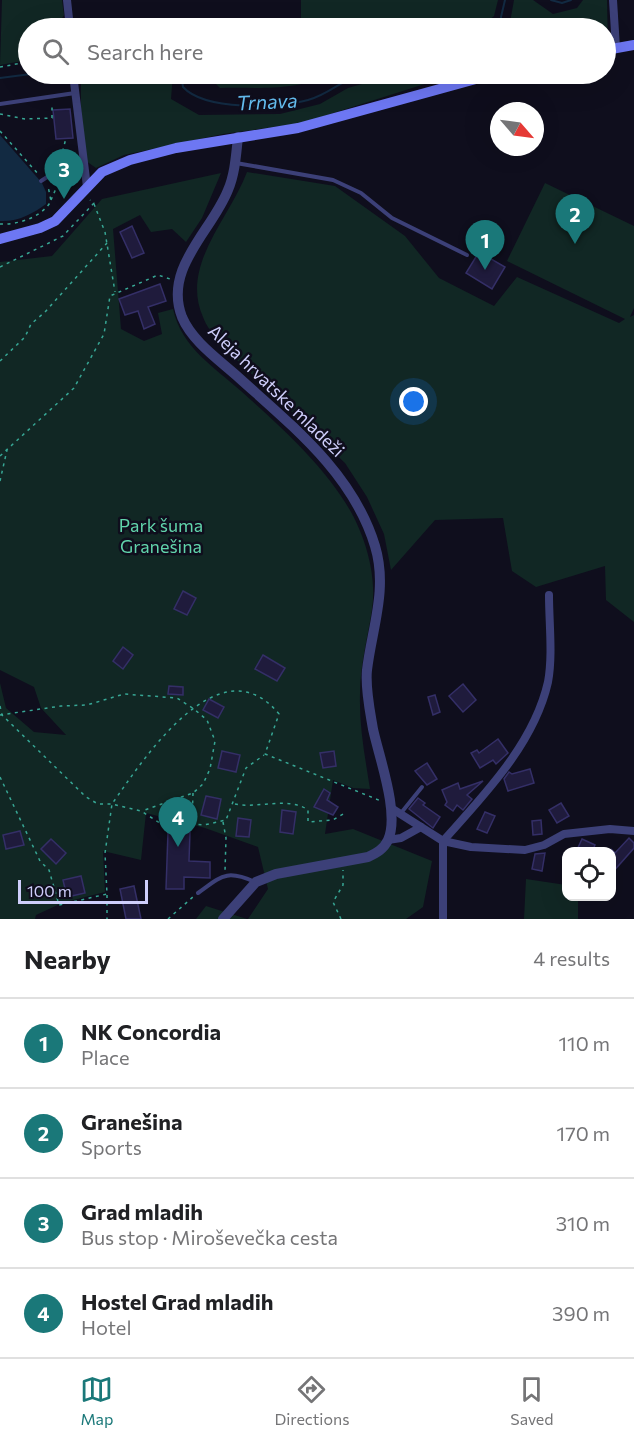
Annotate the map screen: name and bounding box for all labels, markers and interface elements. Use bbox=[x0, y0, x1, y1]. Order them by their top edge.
search box bbox=[18, 18, 616, 84]
icon: search bbox=[39, 35, 72, 68]
text: Search here bbox=[87, 38, 203, 65]
water label: Trnava bbox=[236, 87, 298, 115]
north arrow bbox=[490, 102, 544, 156]
pin: 3 bbox=[44, 150, 84, 199]
pin: 2 bbox=[556, 194, 594, 244]
pin: 1 bbox=[466, 220, 504, 270]
street label: Aleja hrvatske mladeži bbox=[204, 320, 349, 461]
your location bbox=[399, 387, 428, 416]
park label: Park šuma Granešina bbox=[119, 514, 203, 557]
pin: 4 bbox=[158, 798, 198, 847]
map controls bbox=[562, 847, 616, 901]
button: locate bbox=[562, 847, 616, 901]
scale bar bbox=[18, 877, 148, 904]
text: 100 m bbox=[27, 881, 72, 900]
text: Nearby bbox=[24, 943, 111, 974]
text: 4 results bbox=[533, 946, 610, 970]
text: NK Concordia bbox=[81, 1018, 221, 1045]
text: 1 bbox=[39, 1031, 48, 1055]
text: 110 m bbox=[559, 1031, 610, 1055]
text: Place bbox=[81, 1045, 130, 1069]
text: Granešina bbox=[81, 1108, 183, 1135]
text: 2 bbox=[38, 1121, 49, 1145]
text: 170 m bbox=[557, 1121, 610, 1145]
text: Sports bbox=[81, 1135, 142, 1159]
text: Grad mladih bbox=[81, 1198, 203, 1225]
text: 3 bbox=[38, 1211, 49, 1235]
text: 310 m bbox=[556, 1211, 610, 1235]
text: Bus stop · Miroševečka cesta bbox=[81, 1225, 338, 1249]
text: Hostel Grad mladih bbox=[81, 1288, 274, 1315]
text: 4 bbox=[37, 1301, 50, 1325]
text: 390 m bbox=[552, 1301, 610, 1325]
text: Hotel bbox=[81, 1315, 131, 1339]
tab: Map bbox=[80, 1373, 113, 1428]
tab: Directions bbox=[274, 1373, 349, 1428]
tab: Saved bbox=[510, 1373, 554, 1428]

